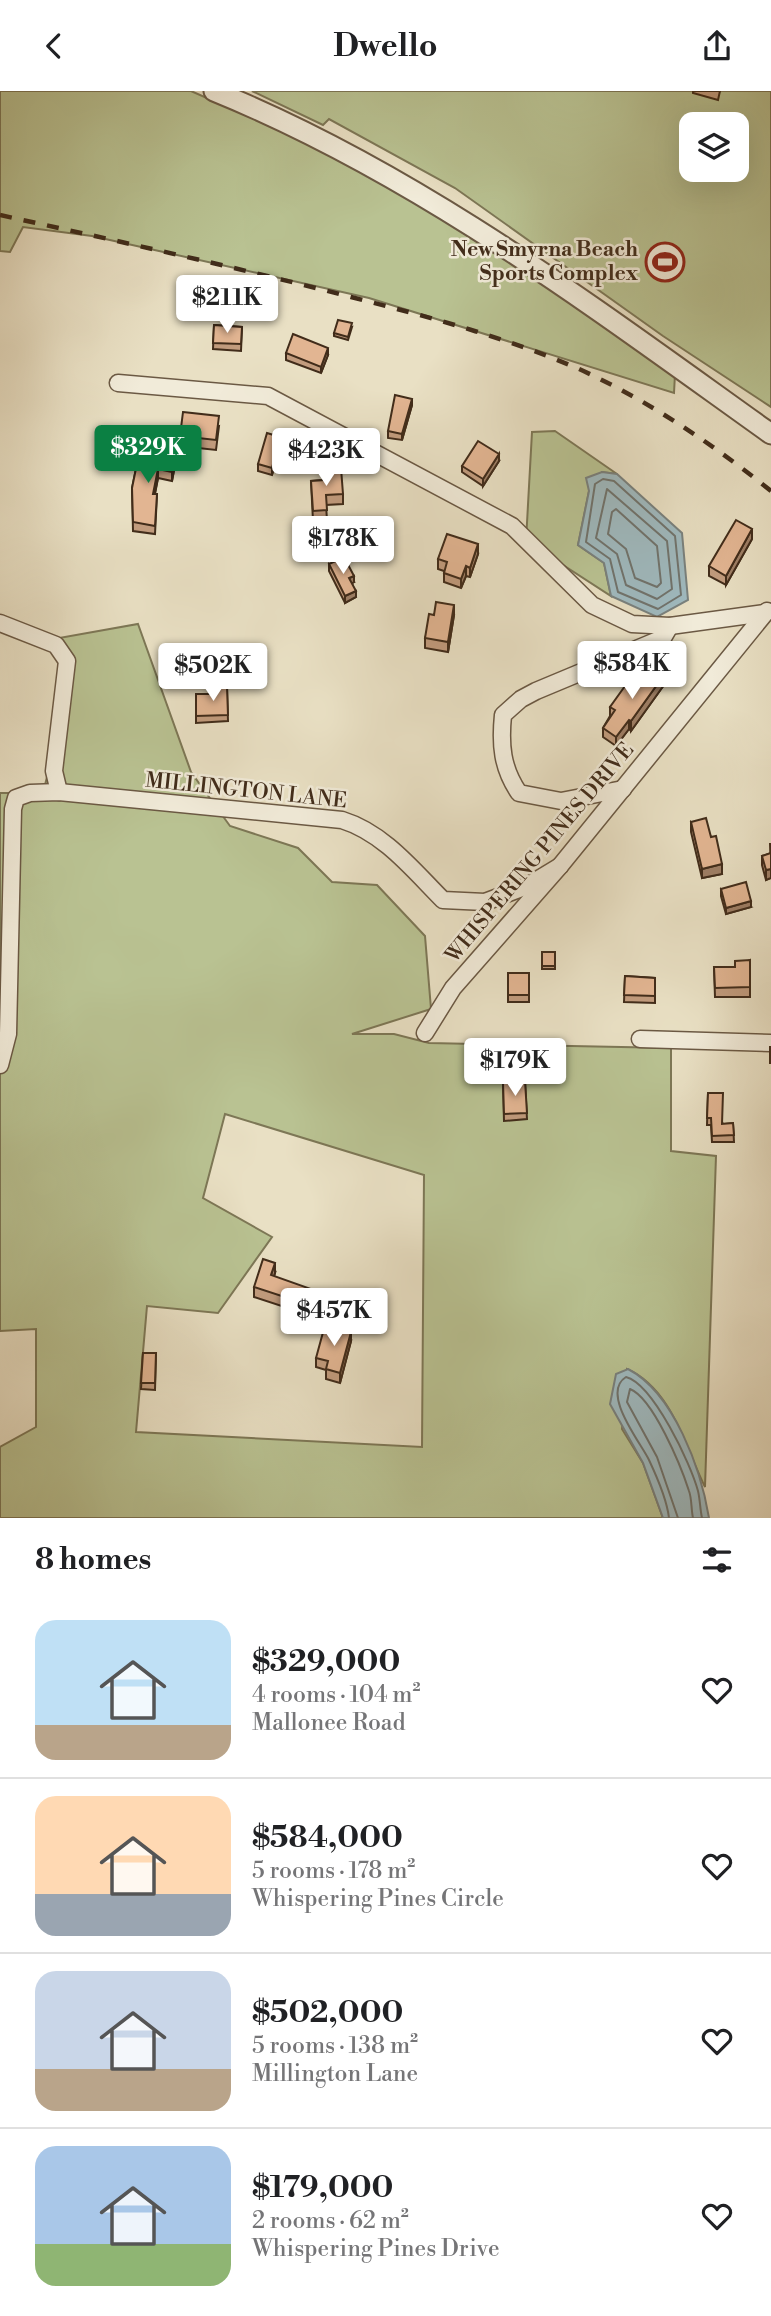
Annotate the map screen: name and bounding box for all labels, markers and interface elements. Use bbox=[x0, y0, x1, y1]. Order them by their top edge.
text: Dwello bbox=[333, 26, 438, 66]
icon: back bbox=[35, 27, 73, 65]
icon: share bbox=[698, 27, 736, 65]
map controls bbox=[679, 112, 749, 182]
button: layers bbox=[679, 112, 749, 182]
place label: New Smyrna Beach Sports Complex bbox=[451, 237, 639, 287]
sports icon: New Smyrna Beach Sports Complex bbox=[644, 241, 686, 283]
pin: $211K bbox=[178, 275, 276, 335]
text: $211K bbox=[192, 284, 262, 312]
pin: $329K bbox=[99, 425, 197, 485]
pin: $423K bbox=[277, 429, 375, 488]
text: $329K bbox=[110, 434, 186, 462]
text: $423K bbox=[288, 437, 364, 465]
pin: $178K bbox=[294, 517, 392, 576]
text: $178K bbox=[308, 525, 378, 553]
pin: $584K bbox=[583, 641, 681, 701]
pin: $502K bbox=[164, 643, 262, 703]
text: $584K bbox=[593, 650, 671, 678]
text: $502K bbox=[174, 652, 252, 680]
street label: WHISPERING PINES DRIVE bbox=[440, 738, 640, 969]
street label: MILLINGTON LANE bbox=[144, 767, 348, 815]
pin: $179K bbox=[466, 1039, 564, 1098]
text: $179K bbox=[480, 1047, 550, 1075]
pin: $457K bbox=[285, 1289, 383, 1348]
text: $457K bbox=[297, 1297, 371, 1325]
text: 8 homes bbox=[35, 1541, 151, 1579]
icon: filters bbox=[698, 1541, 736, 1579]
text: $329,000 bbox=[252, 1643, 400, 1681]
icon: home bbox=[91, 1648, 175, 1732]
icon: heart bbox=[698, 1671, 736, 1709]
text: 4 rooms · 104 m² bbox=[252, 1681, 421, 1709]
text: Mallonee Road bbox=[252, 1709, 406, 1737]
text: $584,000 bbox=[252, 1819, 403, 1857]
icon: home bbox=[91, 1824, 175, 1908]
icon: heart bbox=[698, 1847, 736, 1885]
text: 5 rooms · 178 m² bbox=[252, 1857, 415, 1885]
text: Whispering Pines Circle bbox=[252, 1885, 504, 1913]
text: $502,000 bbox=[252, 1994, 403, 2032]
icon: home bbox=[91, 1999, 175, 2083]
icon: heart bbox=[698, 2022, 736, 2060]
text: 5 rooms · 138 m² bbox=[252, 2032, 418, 2060]
text: Millington Lane bbox=[252, 2060, 418, 2088]
text: $179,000 bbox=[252, 2169, 393, 2207]
icon: home bbox=[91, 2174, 175, 2258]
icon: heart bbox=[698, 2197, 736, 2235]
text: 2 rooms · 62 m² bbox=[252, 2207, 409, 2235]
text: Whispering Pines Drive bbox=[252, 2235, 500, 2263]

